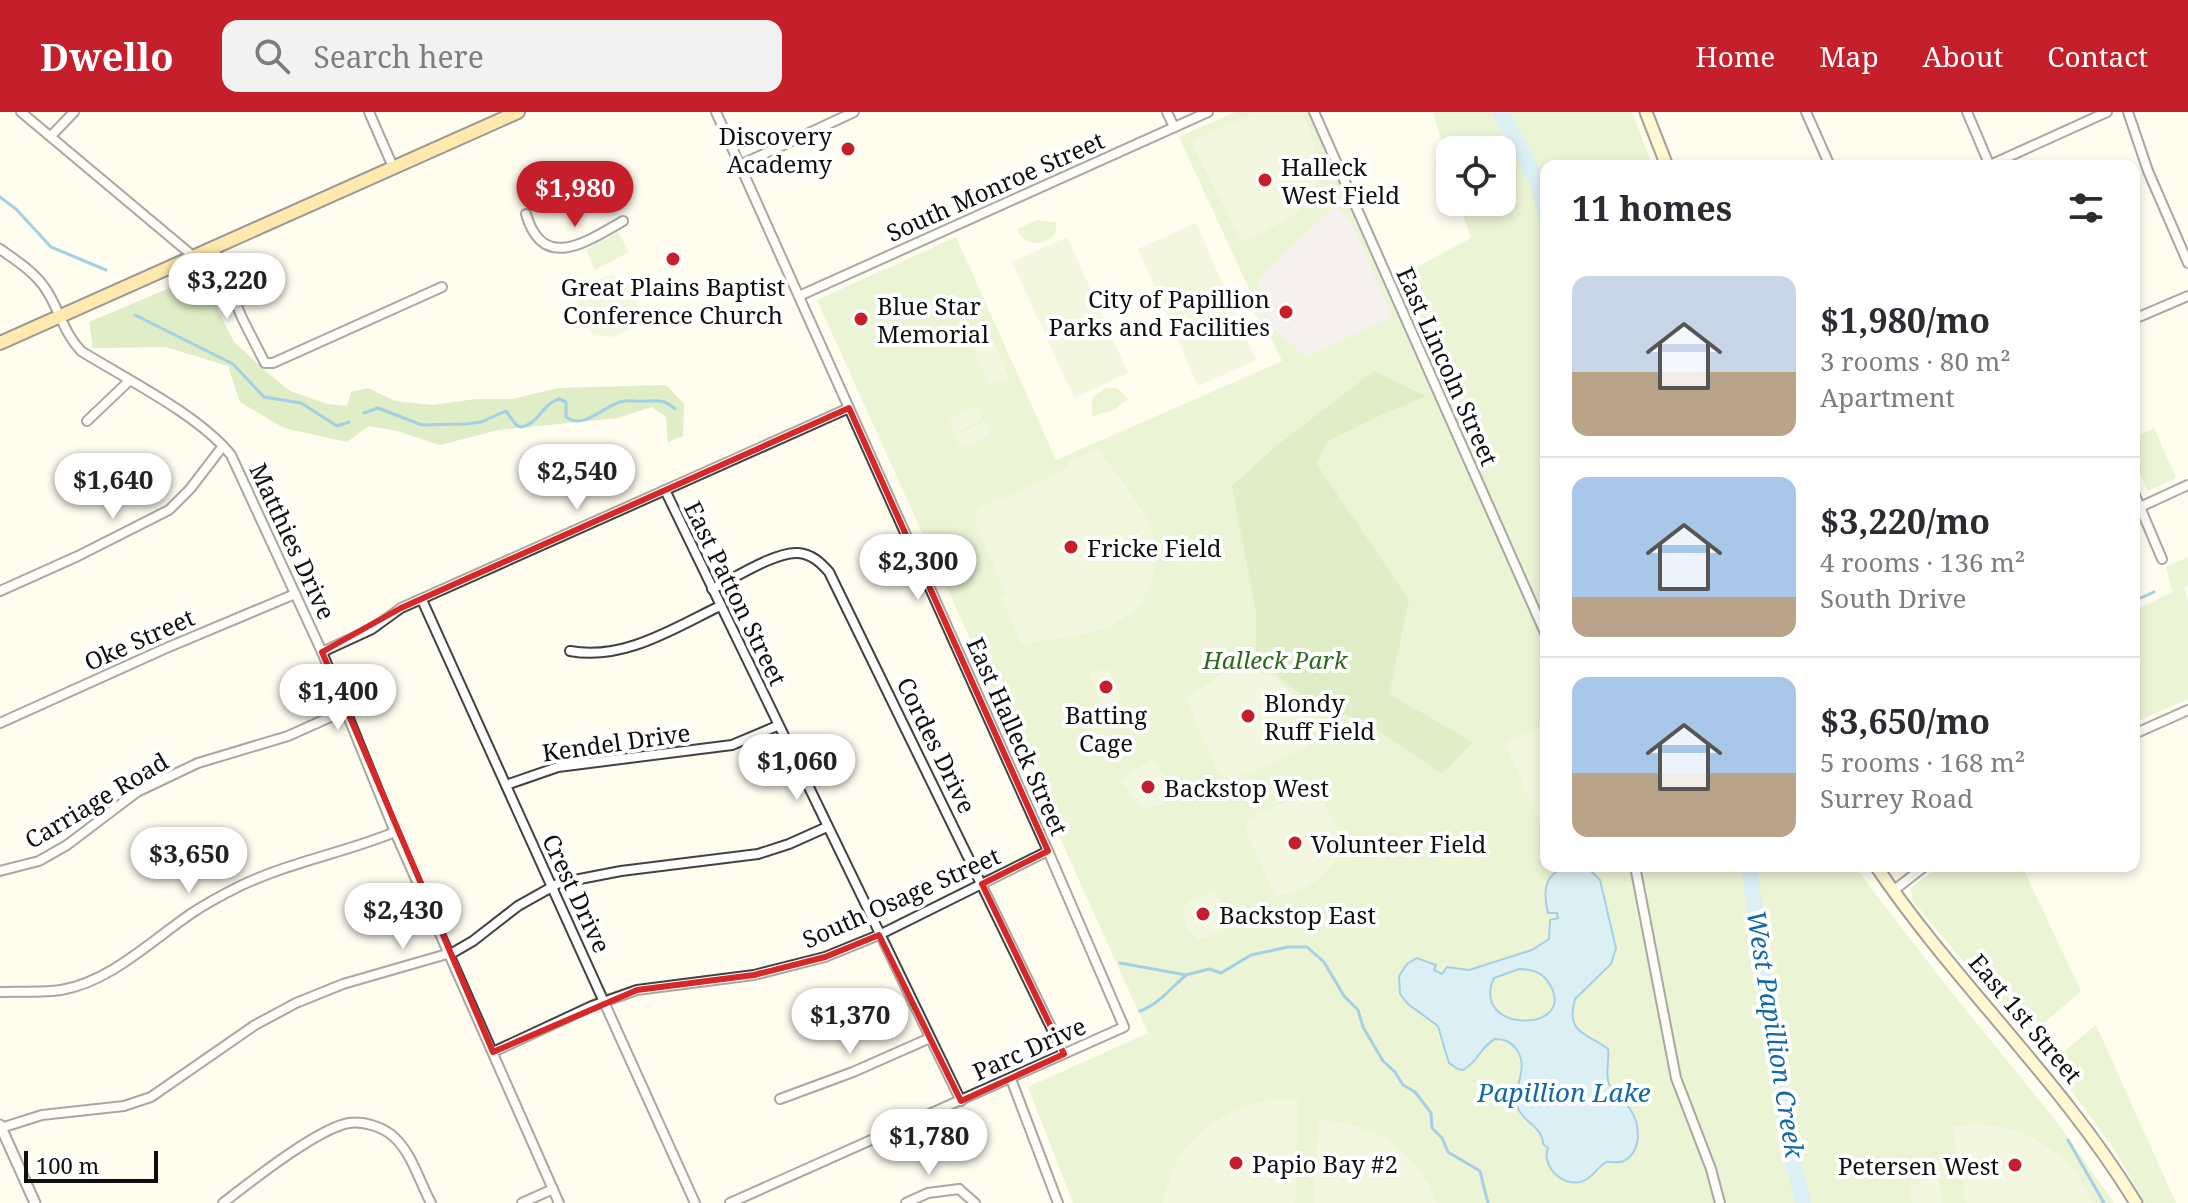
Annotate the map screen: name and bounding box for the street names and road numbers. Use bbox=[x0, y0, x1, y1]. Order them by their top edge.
street label: South Monroe Street bbox=[881, 123, 1109, 249]
street label: East Lincoln Street bbox=[1389, 262, 1507, 470]
street label: Matthies Drive bbox=[242, 457, 344, 625]
street label: East Patton Street bbox=[677, 495, 795, 691]
street label: Oke Street bbox=[79, 600, 199, 678]
street label: East Halleck Street bbox=[960, 632, 1076, 840]
street label: Cordes Drive bbox=[890, 671, 984, 819]
street label: Kendel Drive bbox=[540, 715, 692, 769]
street label: Carriage Road bbox=[18, 744, 174, 856]
street label: Crest Drive bbox=[535, 828, 619, 958]
street label: South Osage Street bbox=[797, 839, 1005, 955]
street label: East 1st Street bbox=[1962, 946, 2090, 1090]
street label: Parc Drive bbox=[967, 1008, 1091, 1088]

